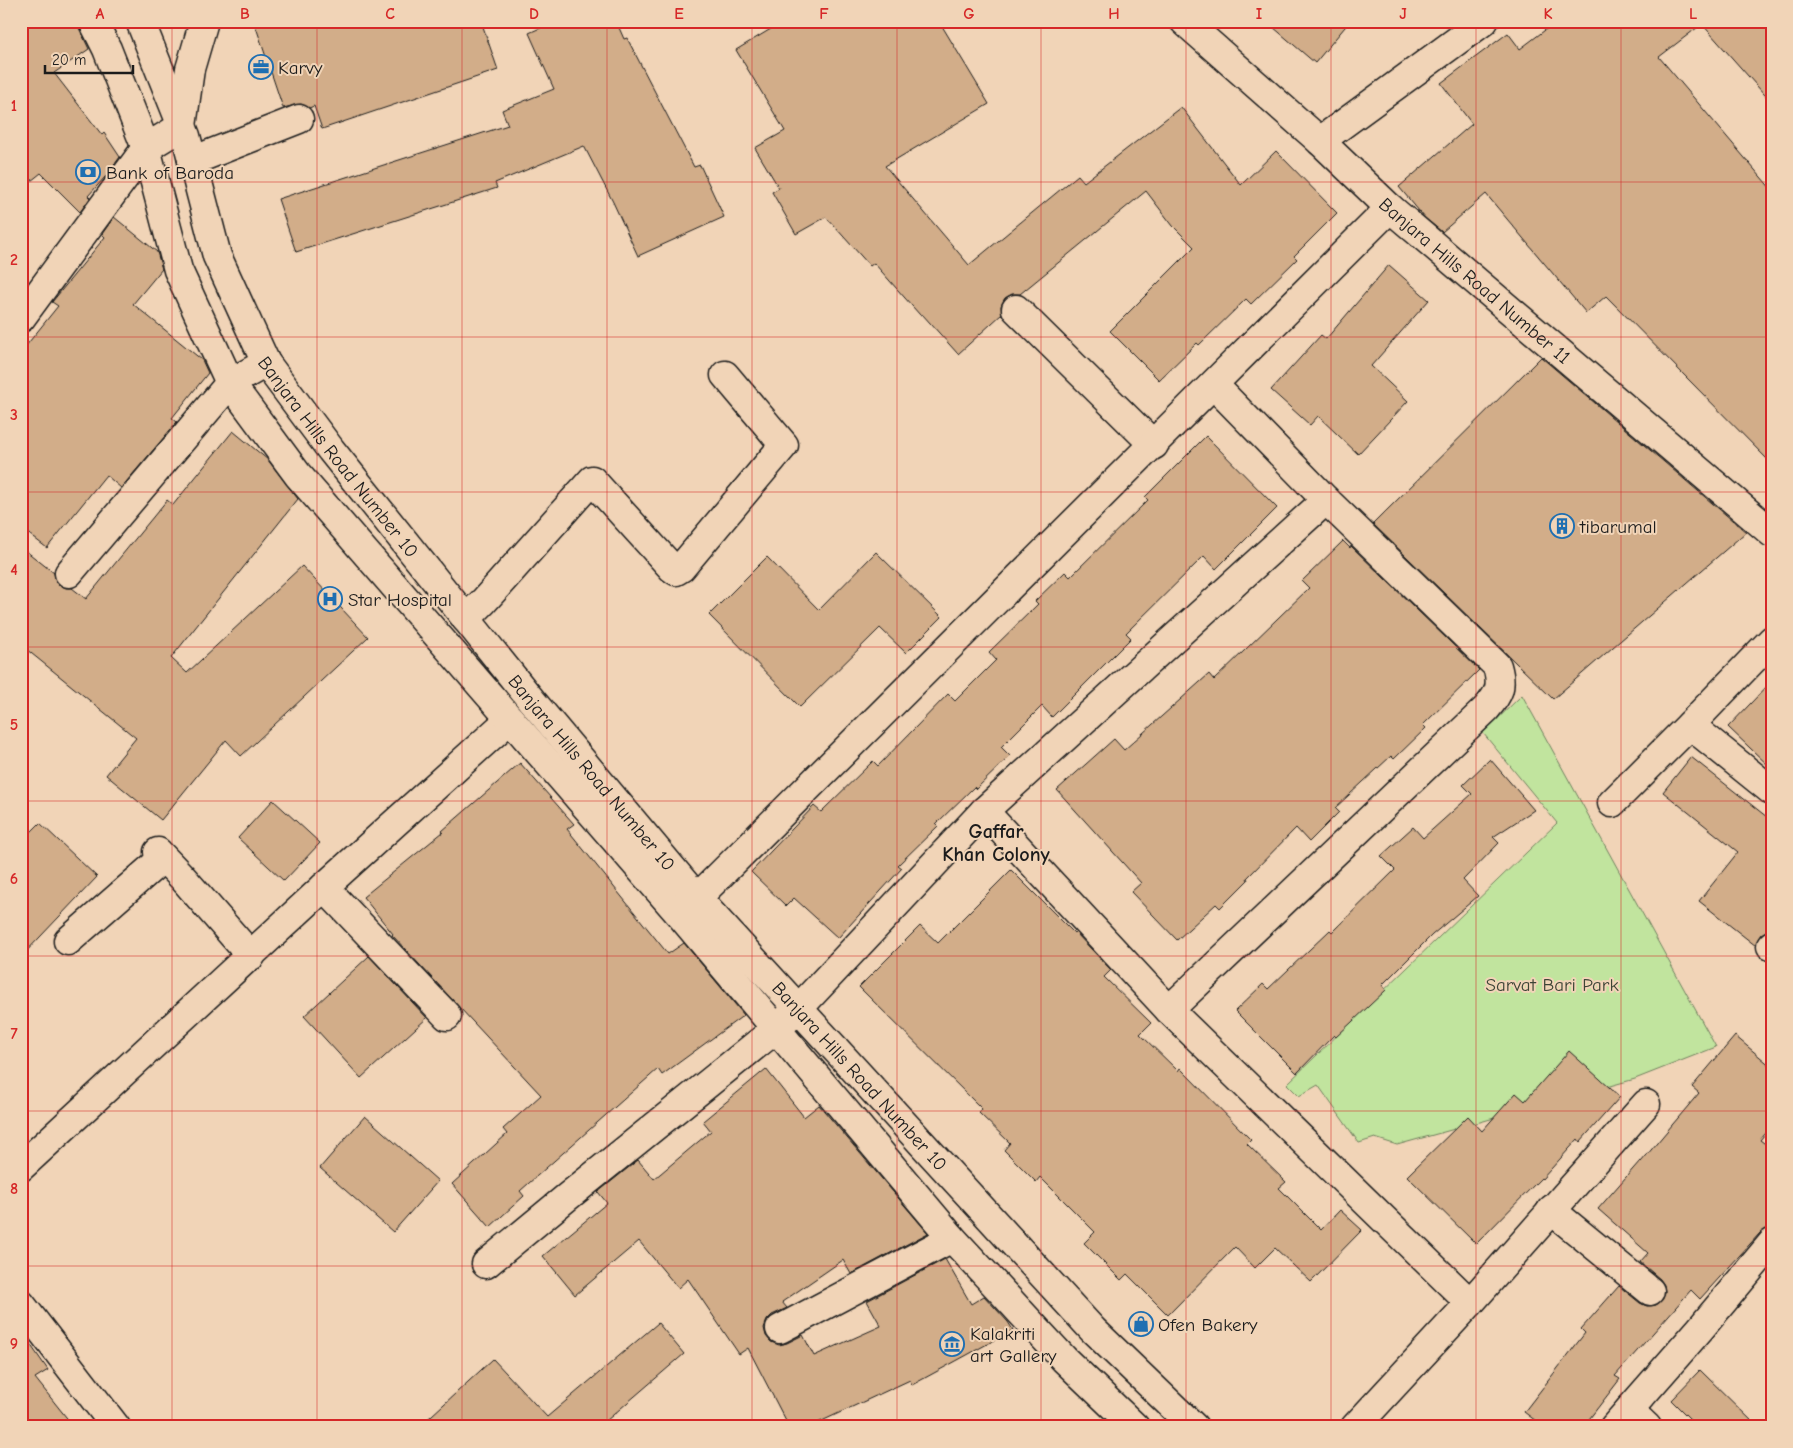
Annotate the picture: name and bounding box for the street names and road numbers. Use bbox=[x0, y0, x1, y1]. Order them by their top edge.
street label: Banjara Hills Road Number 11 bbox=[1374, 194, 1575, 369]
street label: Banjara Hills Road Number 10 bbox=[253, 352, 423, 562]
street label: Banjara Hills Road Number 10 bbox=[503, 671, 679, 876]
street label: Banjara Hills Road Number 10 bbox=[767, 978, 951, 1176]

